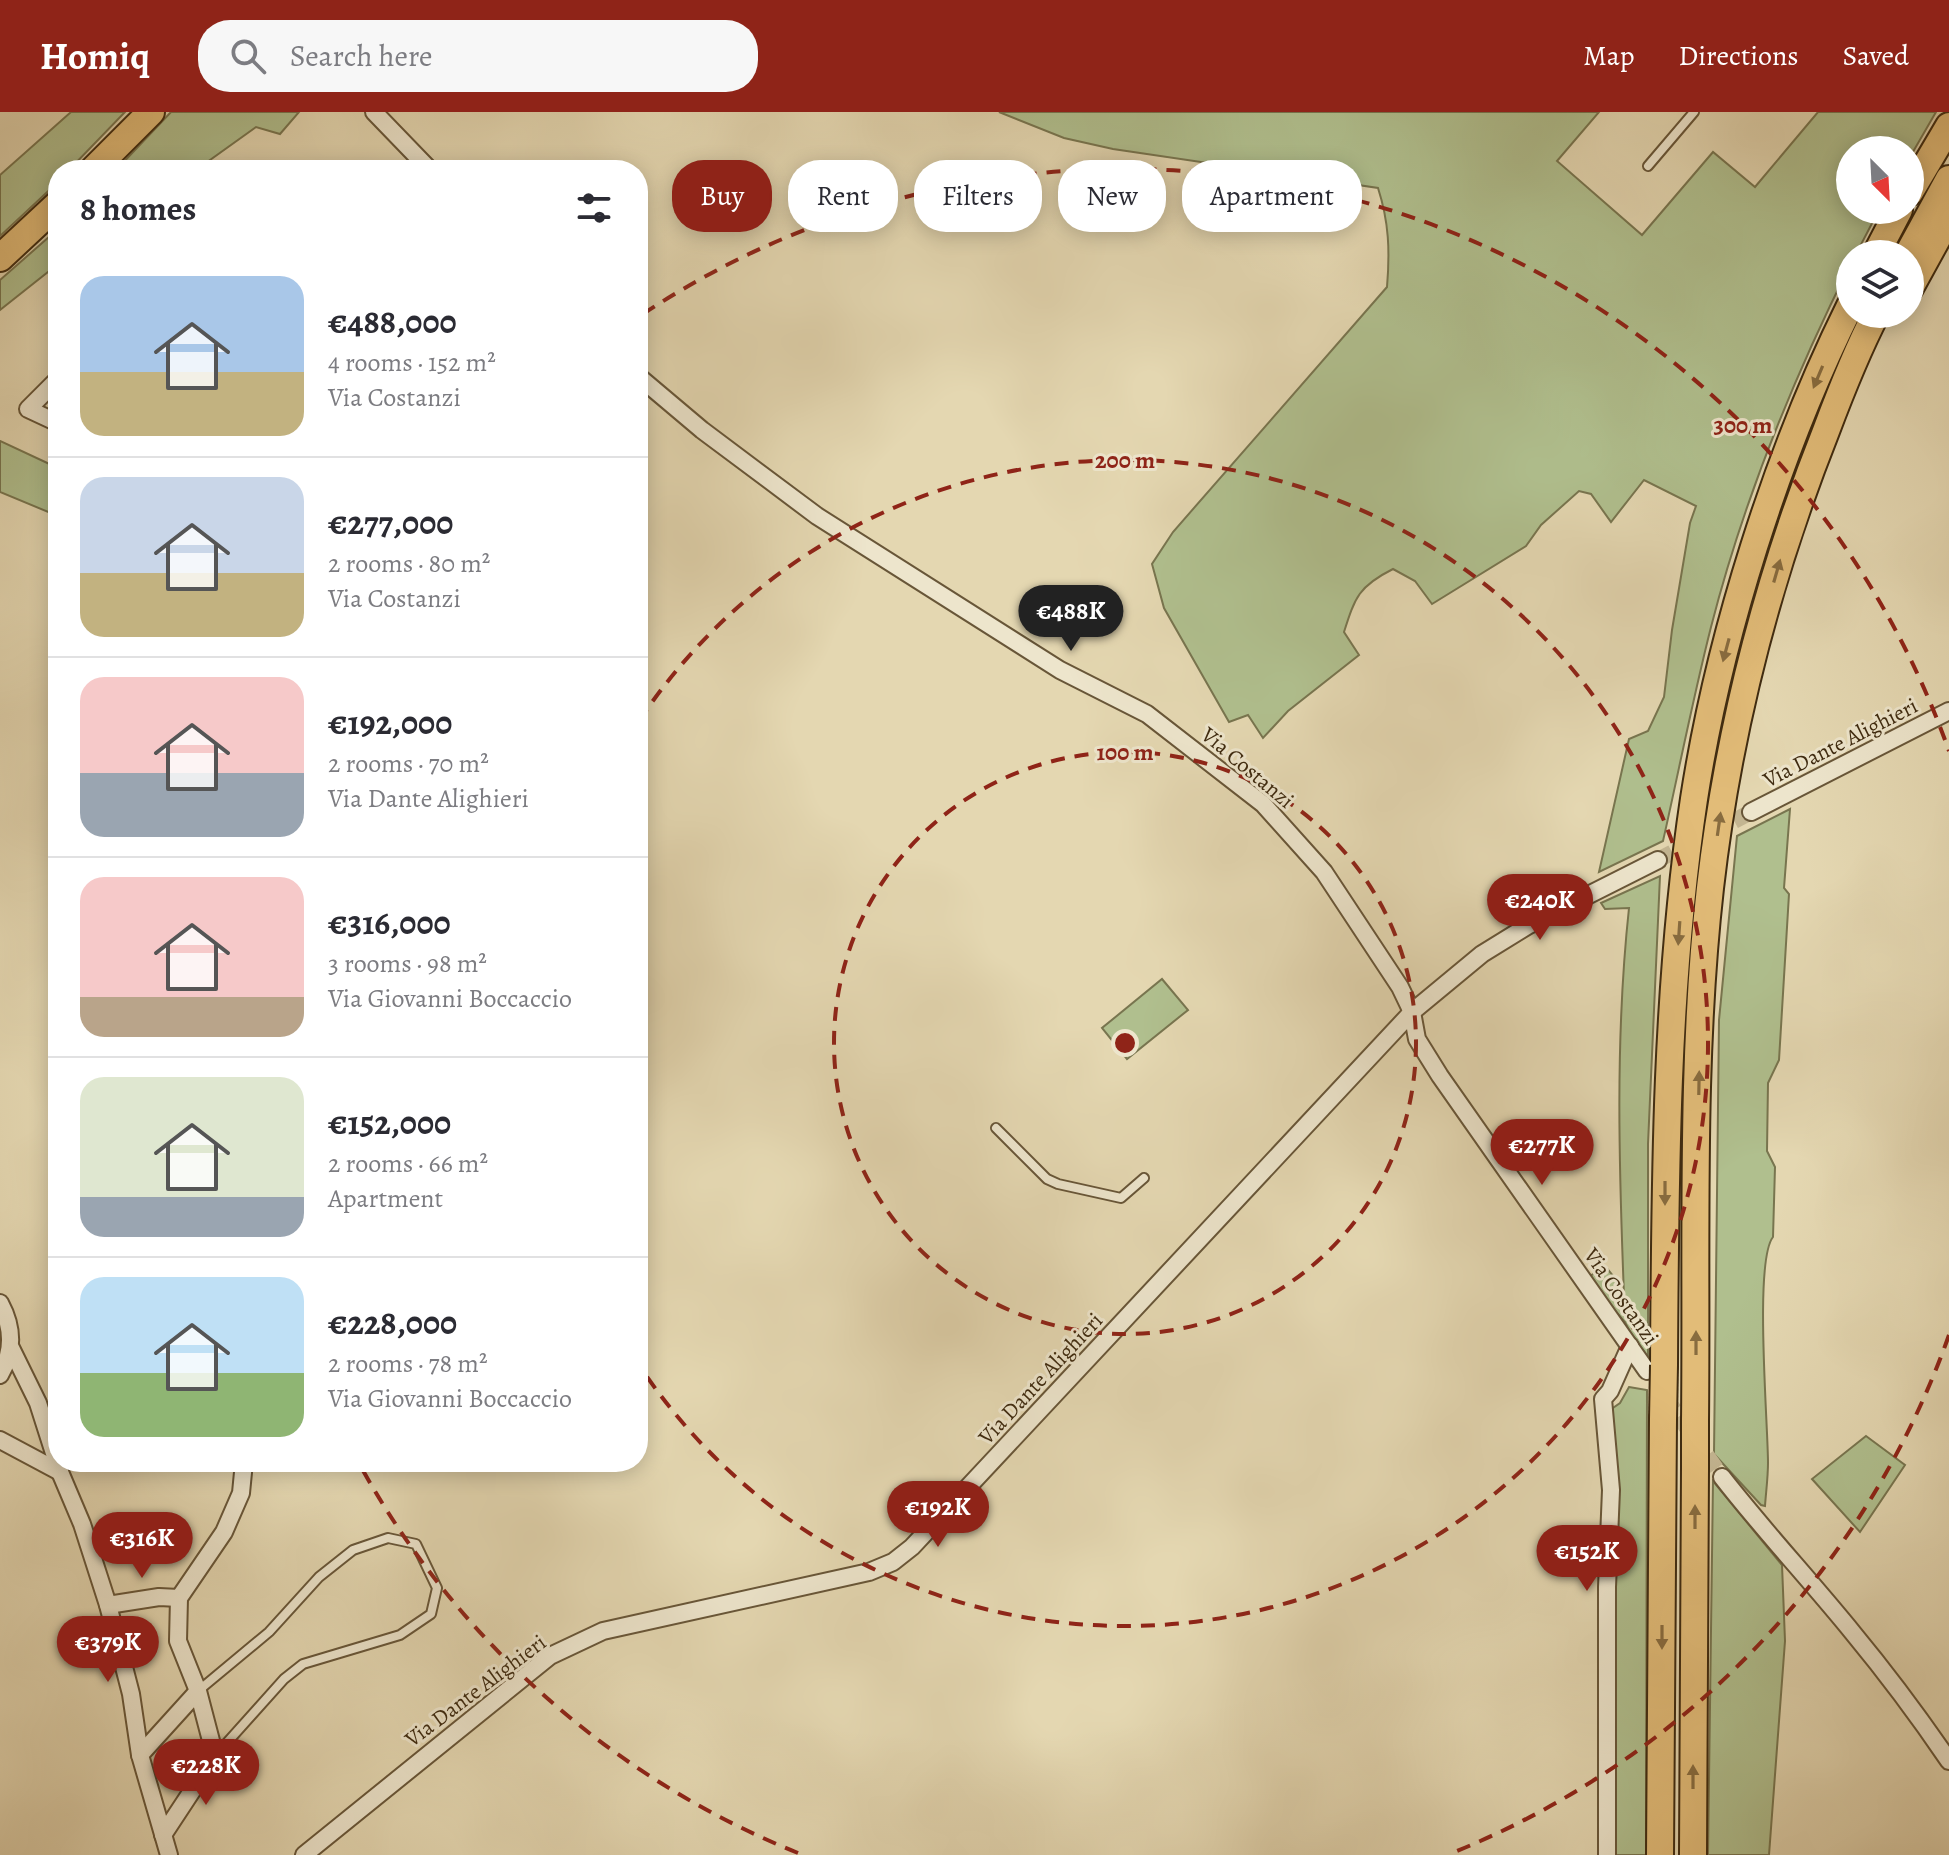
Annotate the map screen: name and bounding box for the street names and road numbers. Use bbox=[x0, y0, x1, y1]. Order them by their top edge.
street label: Via Dante Alighieri bbox=[1757, 691, 1923, 795]
street label: Via Costanzi bbox=[1194, 720, 1300, 815]
street label: Via Costanzi bbox=[1576, 1241, 1666, 1351]
street label: Via Dante Alighieri bbox=[971, 1306, 1110, 1452]
street label: Via Dante Alighieri bbox=[398, 1628, 553, 1755]

